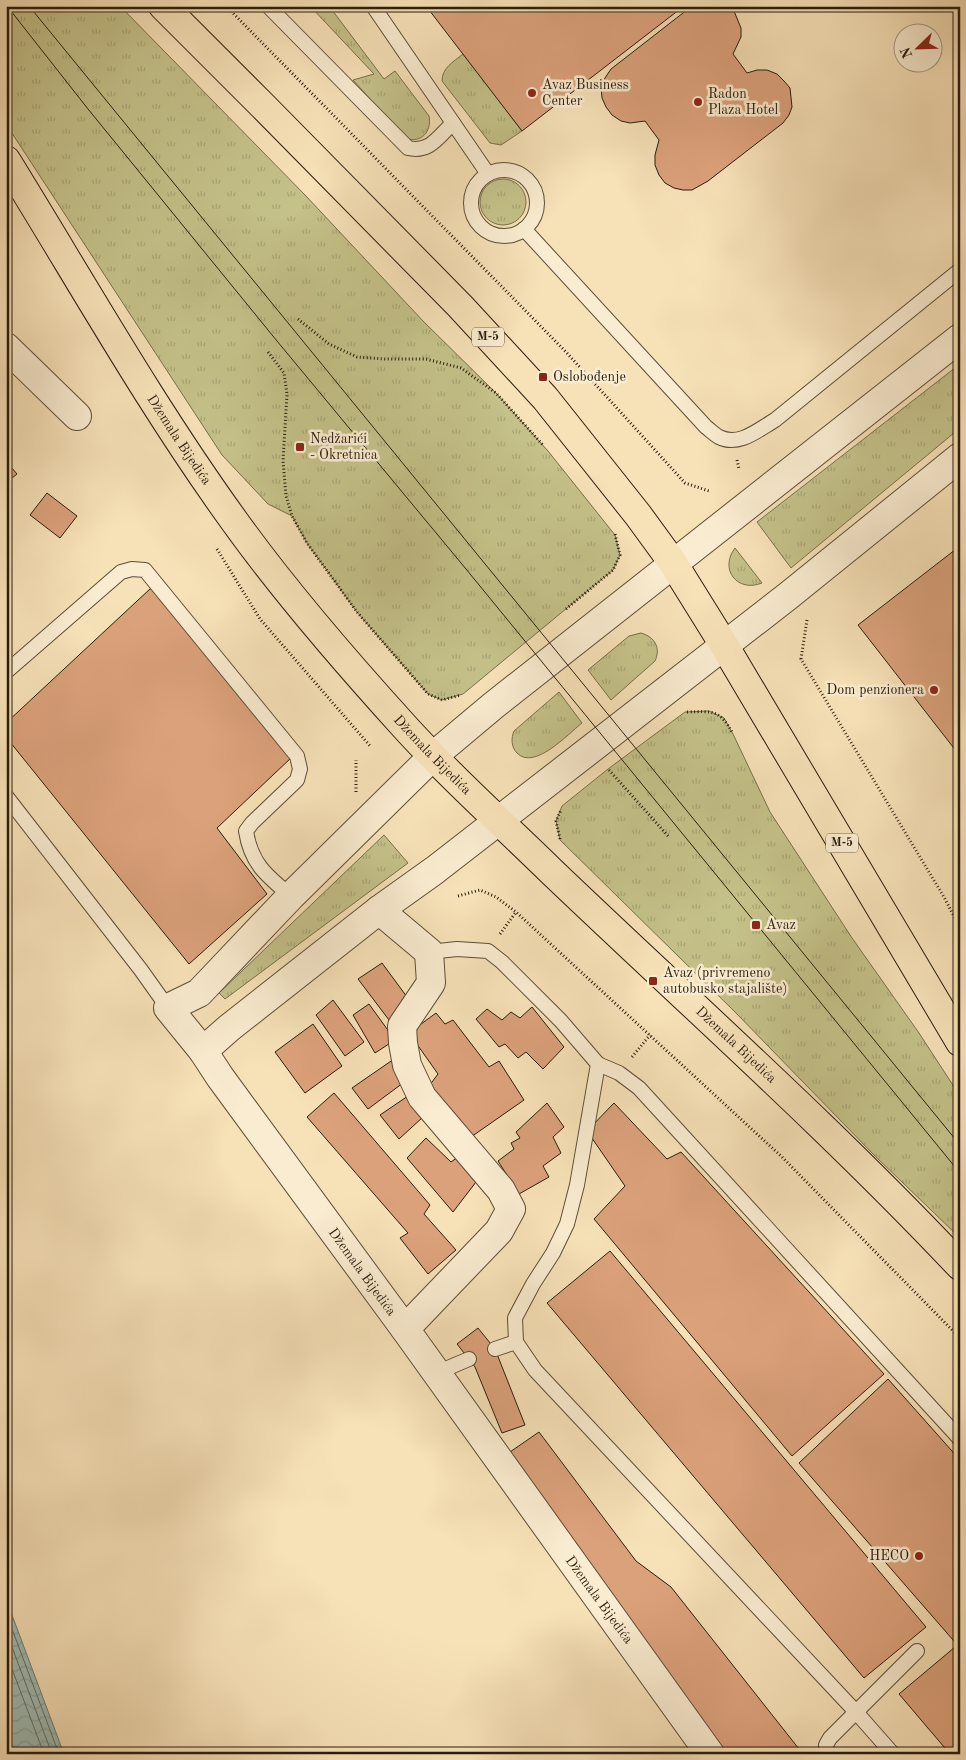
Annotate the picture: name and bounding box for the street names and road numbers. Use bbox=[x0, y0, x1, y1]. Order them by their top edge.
road number: M-5 bbox=[472, 328, 504, 347]
street label: Džemala Bijedića bbox=[144, 392, 214, 488]
street label: Džemala Bijedića bbox=[391, 713, 474, 797]
road number: M-5 bbox=[826, 834, 858, 852]
street label: Džemala Bijedića bbox=[693, 1004, 779, 1086]
street label: Džemala Bijedića bbox=[326, 1226, 398, 1319]
street label: Džemala Bijedića bbox=[563, 1554, 635, 1647]

